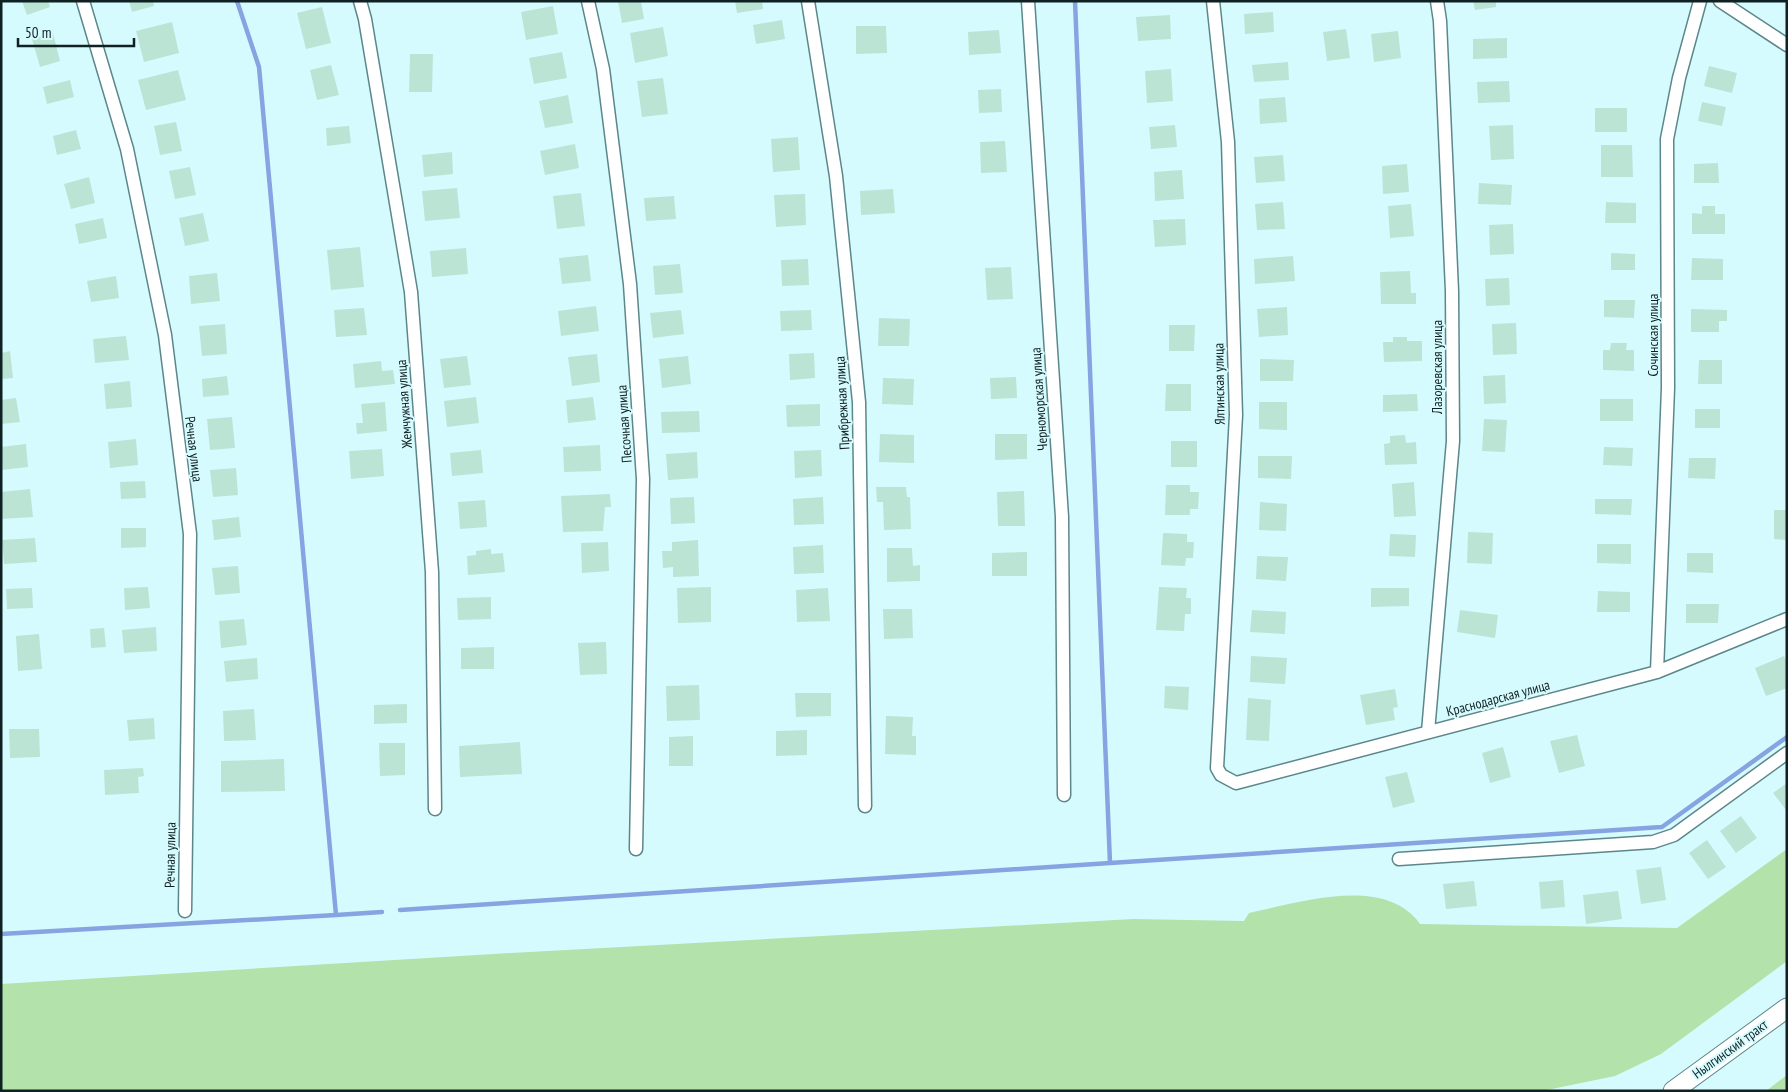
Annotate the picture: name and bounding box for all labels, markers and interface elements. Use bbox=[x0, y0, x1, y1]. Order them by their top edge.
scale bar bbox=[18, 15, 134, 47]
text: 50 m bbox=[25, 23, 51, 42]
street label: Сочинская улица bbox=[1644, 294, 1662, 376]
street label: Лазоревская улица bbox=[1428, 320, 1446, 415]
street label: Ялтинская улица bbox=[1209, 343, 1229, 425]
street label: Черноморская улица bbox=[1026, 347, 1052, 451]
street label: Прибрежная улица bbox=[831, 356, 853, 450]
street label: Жемчужная улица bbox=[392, 359, 416, 450]
street label: Песочная улица bbox=[612, 384, 636, 464]
street label: Речная улица bbox=[181, 415, 207, 483]
street label: Краснодарская улица bbox=[1444, 676, 1552, 720]
street label: Речная улица bbox=[160, 822, 180, 888]
street label: Нылгинский тракт bbox=[1689, 1015, 1772, 1082]

